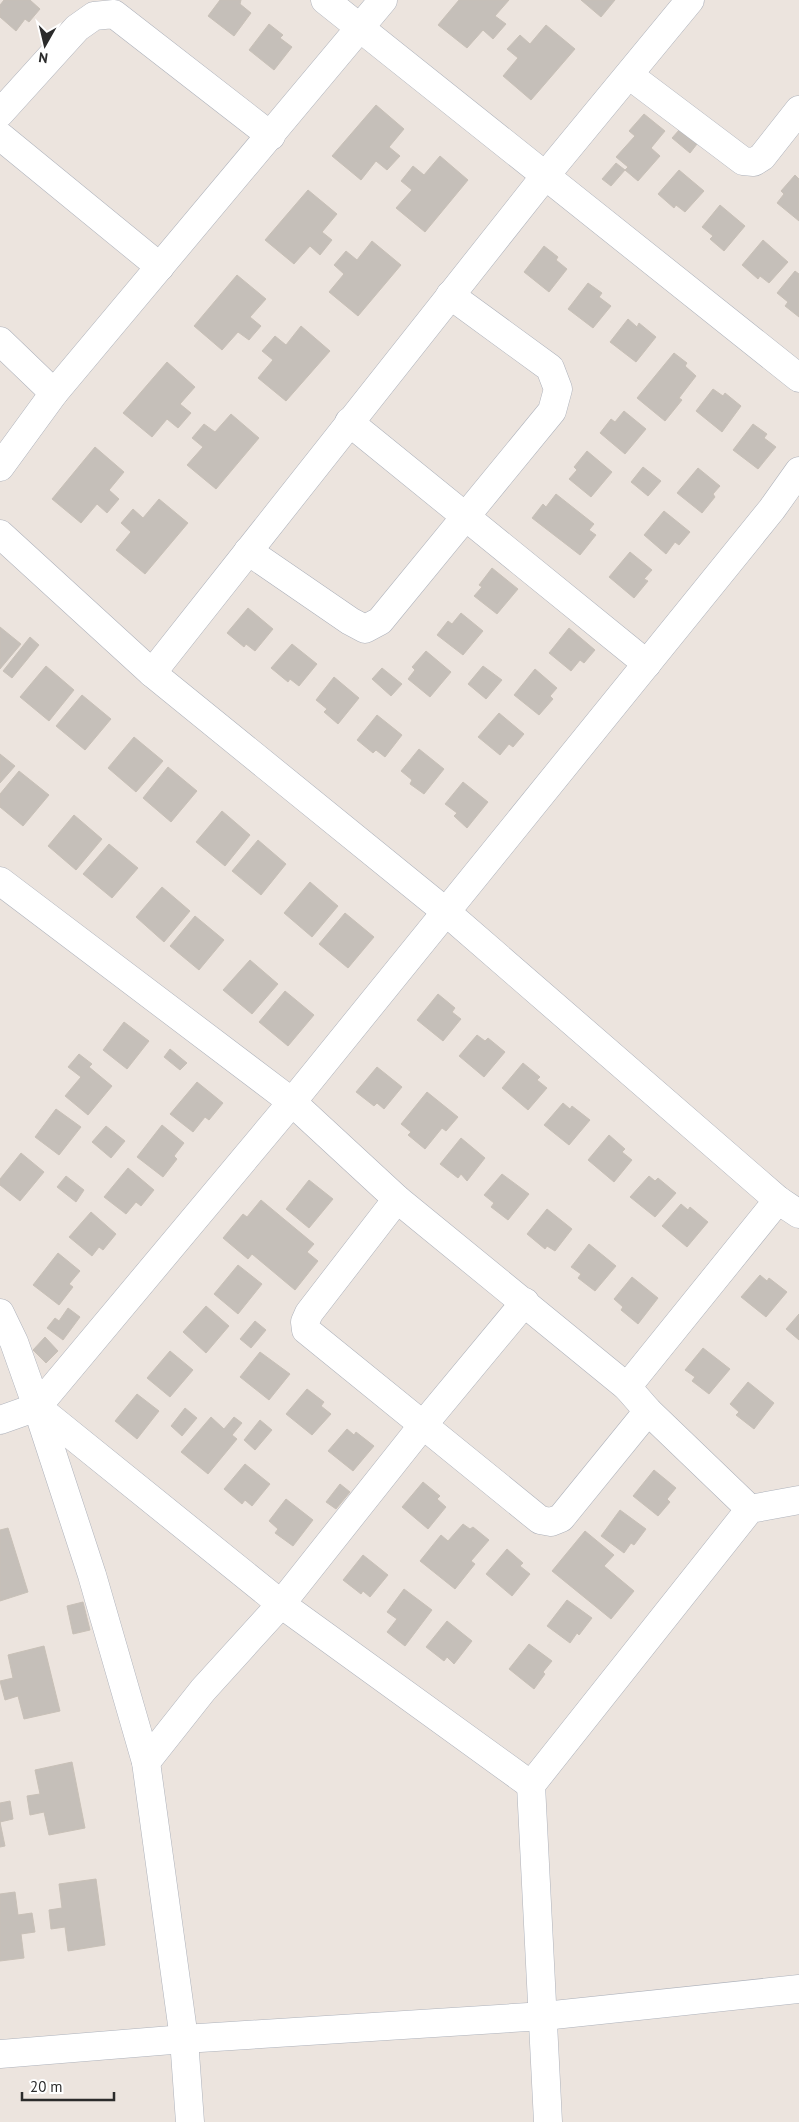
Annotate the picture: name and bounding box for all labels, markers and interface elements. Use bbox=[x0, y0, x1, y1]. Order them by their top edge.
north arrow bbox=[20, 20, 70, 70]
text: N bbox=[37, 48, 49, 67]
scale bar bbox=[22, 2070, 115, 2102]
text: 20 m bbox=[30, 2077, 63, 2096]

